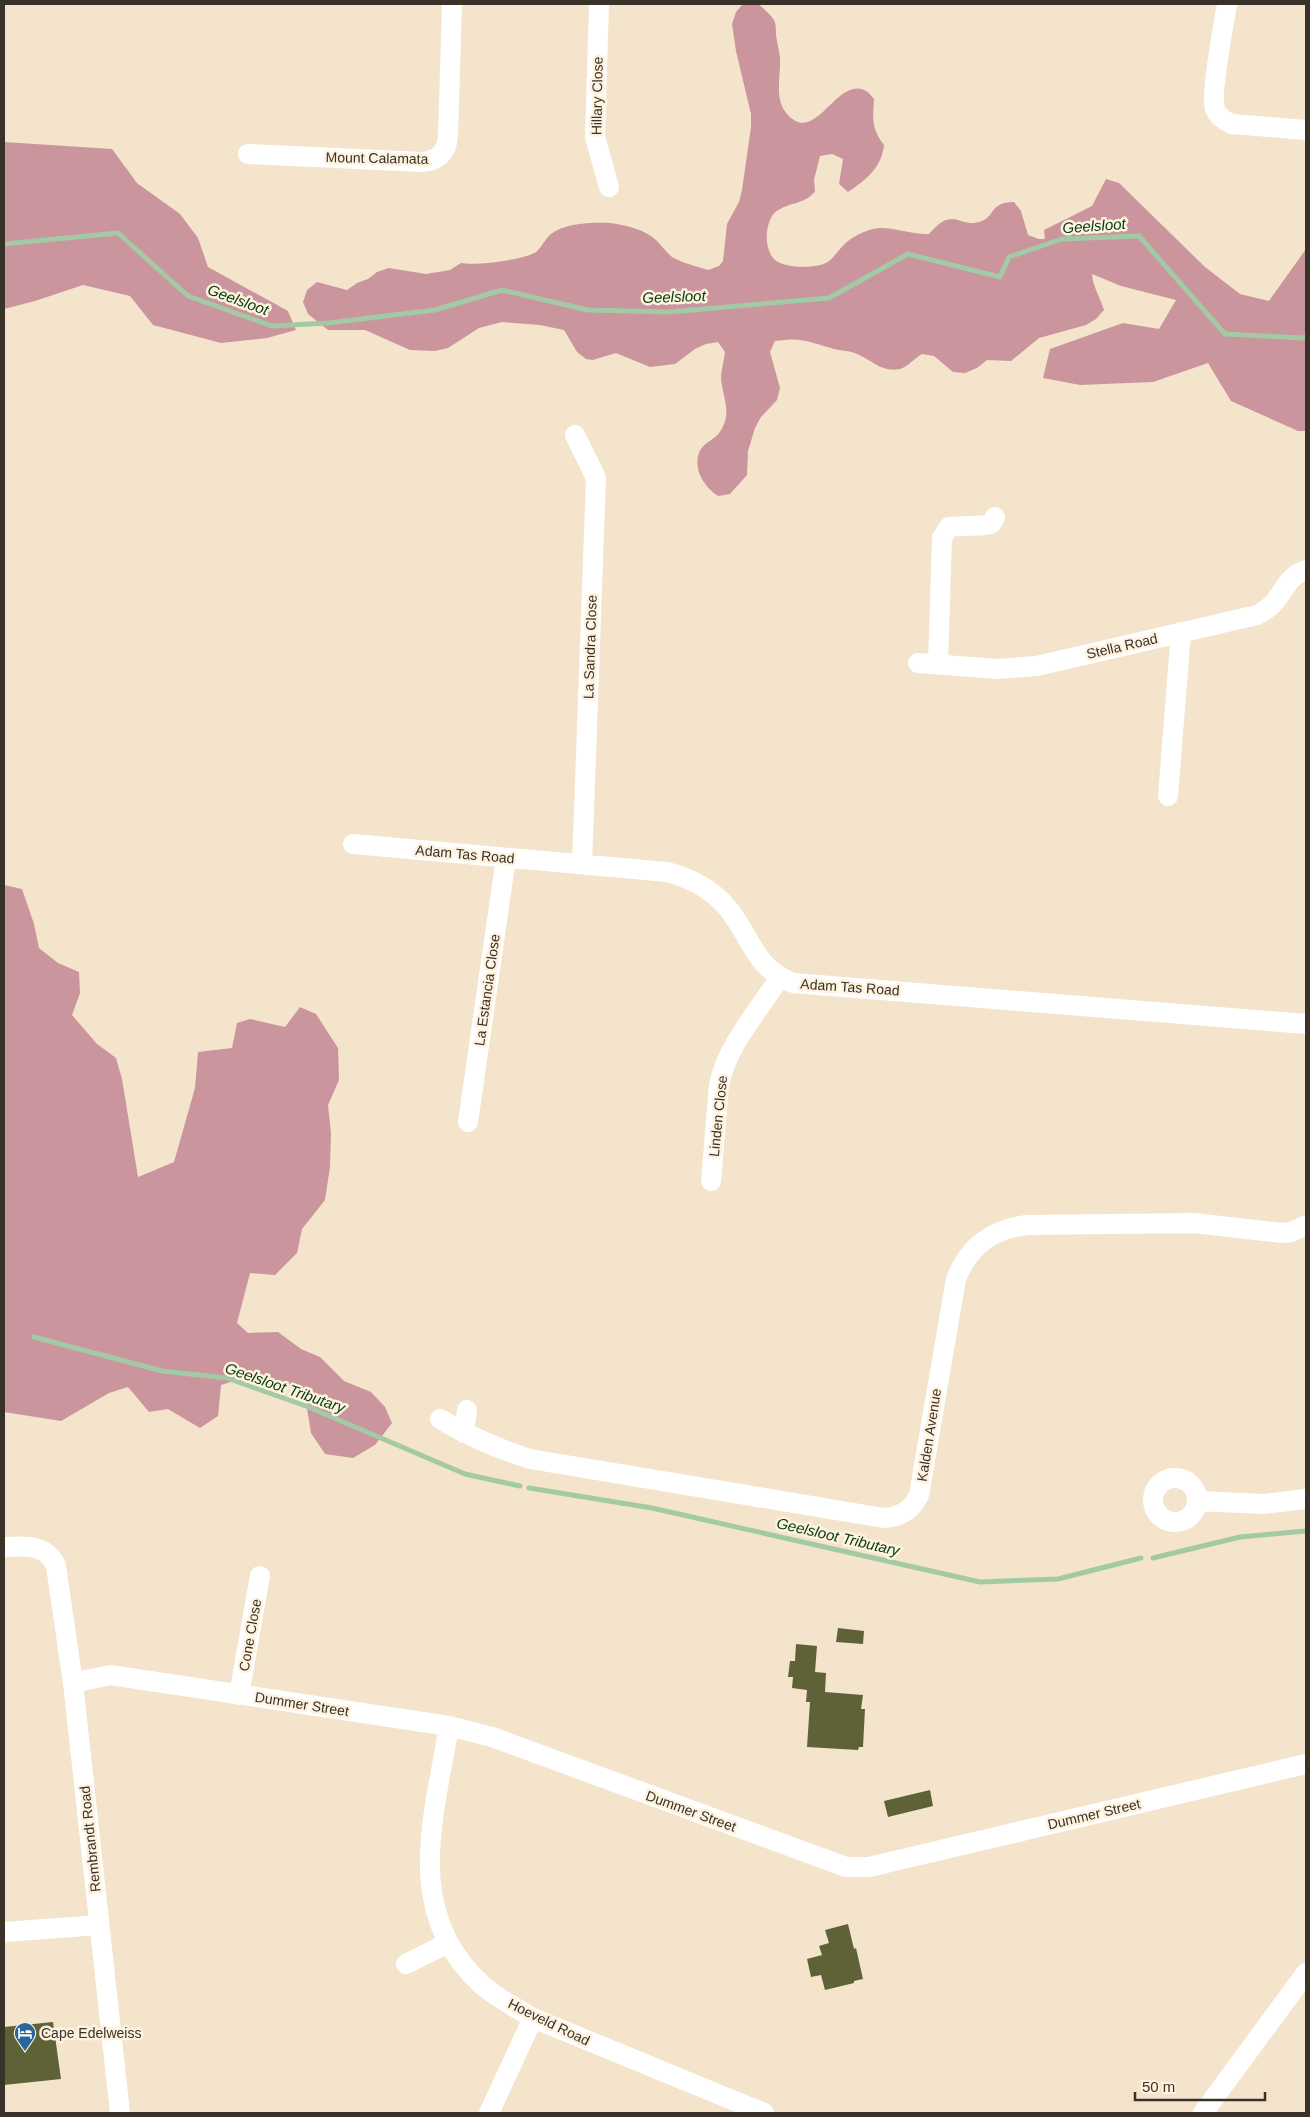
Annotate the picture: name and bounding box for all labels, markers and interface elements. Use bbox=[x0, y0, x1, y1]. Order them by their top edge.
street label: Hillary Close bbox=[588, 56, 606, 135]
street label: Mount Calamata bbox=[326, 149, 429, 167]
water label: Geelsloot bbox=[1062, 215, 1127, 236]
water label: Geelsloot bbox=[205, 281, 272, 319]
water label: Geelsloot bbox=[642, 287, 707, 306]
street label: La Sandra Close bbox=[580, 594, 600, 699]
street label: Stella Road bbox=[1085, 630, 1159, 662]
street label: Adam Tas Road bbox=[415, 842, 515, 866]
street label: La Estancia Close bbox=[471, 933, 503, 1047]
street label: Adam Tas Road bbox=[800, 976, 900, 998]
street label: Linden Close bbox=[706, 1074, 730, 1157]
water label: Geelsloot Tributary bbox=[223, 1359, 349, 1416]
street label: Kalden Avenue bbox=[914, 1387, 944, 1483]
water label: Geelsloot Tributary bbox=[775, 1514, 903, 1559]
street label: Cone Close bbox=[236, 1597, 264, 1672]
street label: Dummer Street bbox=[254, 1689, 350, 1719]
street label: Rembrandt Road bbox=[76, 1785, 104, 1893]
street label: Dummer Street bbox=[644, 1787, 738, 1835]
street label: Dummer Street bbox=[1046, 1796, 1142, 1832]
street label: Hoeveld Road bbox=[506, 1995, 592, 2049]
hotel icon: Cape Edelweiss bbox=[13, 2021, 37, 2052]
place label: Cape Edelweiss bbox=[41, 2025, 141, 2041]
scale bar bbox=[1135, 2070, 1265, 2102]
text: 50 m bbox=[1142, 2078, 1175, 2095]

